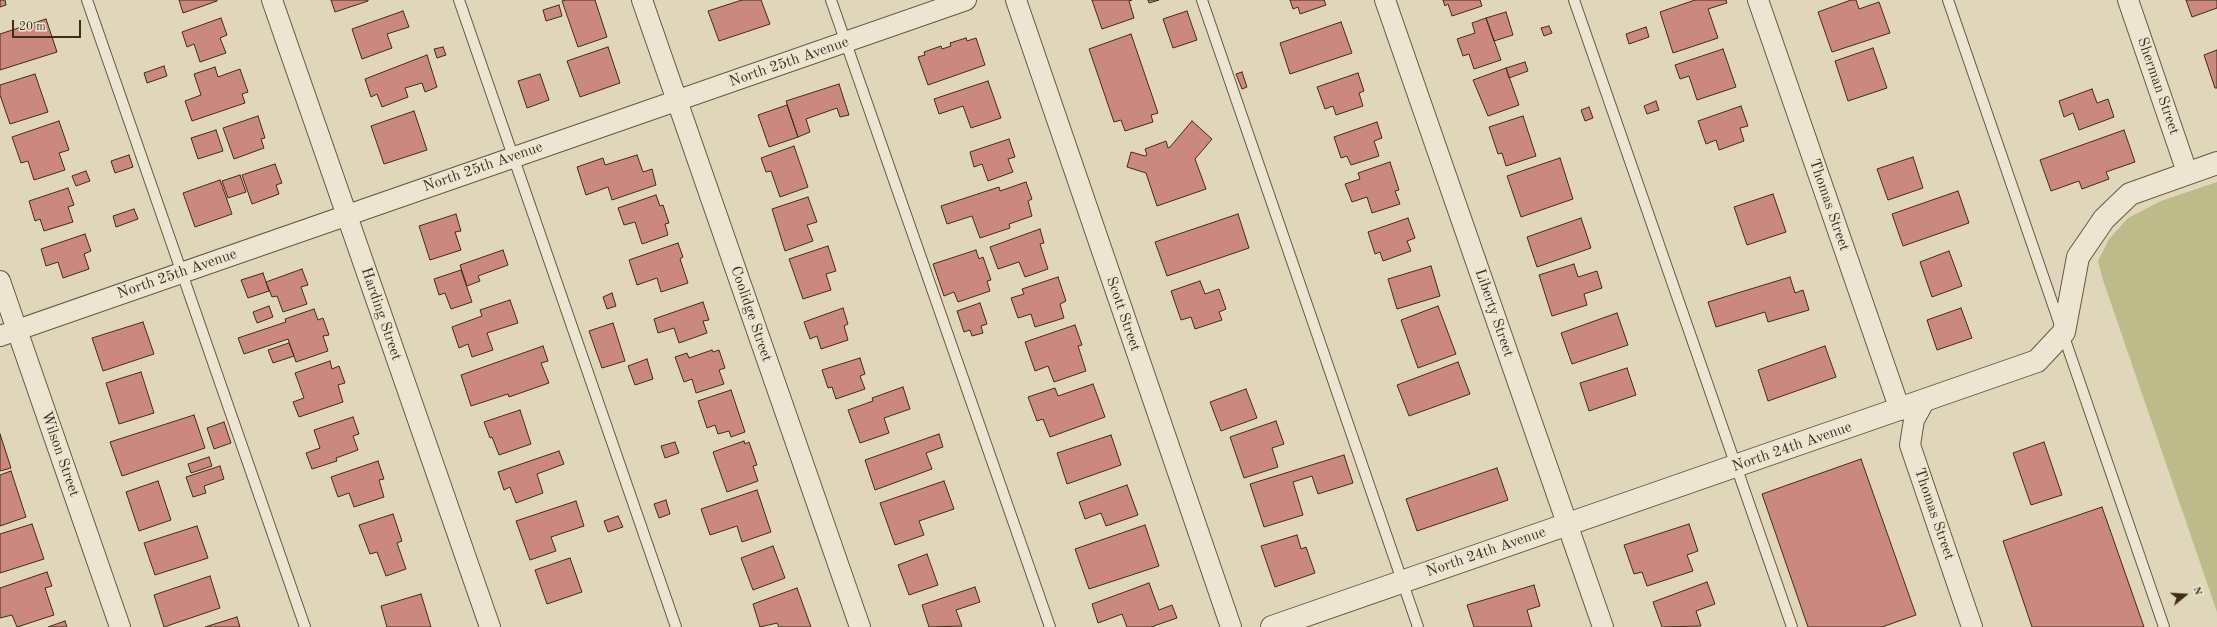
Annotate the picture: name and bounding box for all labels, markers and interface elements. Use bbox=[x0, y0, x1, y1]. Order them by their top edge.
scale bar bbox=[14, 12, 83, 38]
text: 20 m bbox=[19, 21, 46, 33]
street label: North 25th Avenue bbox=[727, 33, 851, 91]
street label: Sherman Street bbox=[2133, 35, 2183, 137]
street label: North 25th Avenue bbox=[421, 138, 545, 196]
street label: Thomas Street bbox=[1805, 157, 1853, 253]
street label: North 25th Avenue bbox=[115, 245, 239, 303]
street label: Coolidge Street bbox=[726, 264, 776, 364]
street label: Harding Street bbox=[357, 265, 405, 363]
street label: Liberty Street bbox=[1471, 267, 1517, 359]
street label: Scott Street bbox=[1102, 274, 1144, 354]
street label: Wilson Street bbox=[37, 409, 83, 499]
street label: North 24th Avenue bbox=[1730, 418, 1854, 476]
street label: Thomas Street bbox=[1910, 466, 1958, 562]
street label: North 24th Avenue bbox=[1424, 523, 1548, 581]
north arrow bbox=[2165, 575, 2205, 615]
text: N bbox=[2190, 585, 2203, 597]

